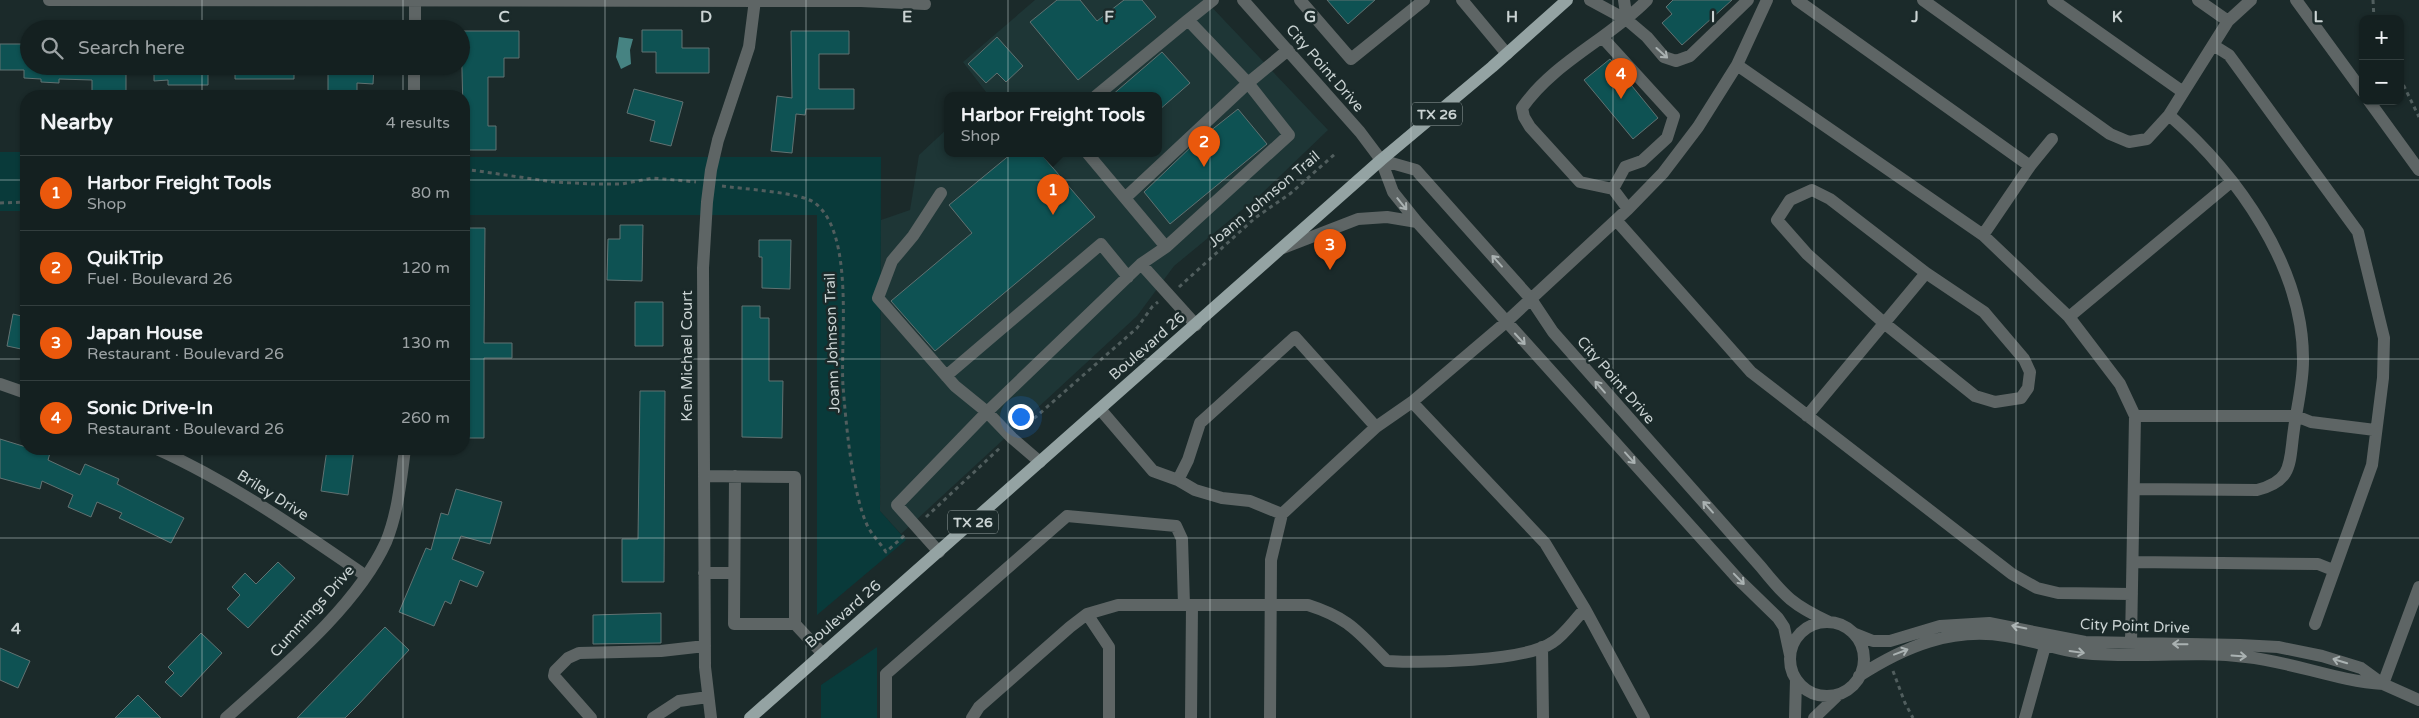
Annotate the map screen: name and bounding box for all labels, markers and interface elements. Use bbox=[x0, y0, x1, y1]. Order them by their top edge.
text: C bbox=[498, 7, 510, 27]
text: D bbox=[700, 7, 712, 27]
text: E bbox=[902, 7, 912, 27]
text: F bbox=[1104, 7, 1114, 27]
text: G bbox=[1304, 7, 1316, 27]
text: H bbox=[1506, 7, 1518, 27]
text: I bbox=[1711, 7, 1715, 27]
text: J bbox=[1910, 7, 1919, 27]
text: K bbox=[2112, 7, 2123, 27]
text: L bbox=[2313, 7, 2323, 27]
map controls bbox=[2359, 15, 2404, 105]
button: + bbox=[2359, 15, 2404, 60]
search box bbox=[20, 20, 470, 75]
street label: City Point Drive bbox=[1282, 21, 1368, 115]
icon: search bbox=[38, 34, 66, 62]
text: Search here bbox=[78, 37, 185, 59]
one-way arrow bbox=[1656, 47, 1669, 59]
pin: 4 bbox=[1605, 58, 1637, 99]
button: − bbox=[2359, 60, 2404, 105]
popup bbox=[944, 92, 1162, 157]
road number: TX 26 bbox=[1412, 102, 1462, 126]
text: Harbor Freight Tools bbox=[961, 104, 1145, 126]
text: Nearby bbox=[40, 110, 113, 135]
text: 4 results bbox=[386, 113, 450, 133]
text: Shop bbox=[961, 126, 1000, 146]
pin: 2 bbox=[1188, 126, 1220, 167]
street label: Joann Johnson Trail bbox=[1204, 147, 1324, 251]
text: Harbor Freight Tools bbox=[87, 172, 271, 194]
pin: 1 bbox=[1037, 174, 1069, 215]
text: 1 bbox=[51, 183, 61, 203]
text: 80 m bbox=[411, 183, 450, 203]
text: Shop bbox=[87, 194, 126, 214]
one-way arrow bbox=[1396, 197, 1407, 210]
pin: 3 bbox=[1314, 229, 1346, 270]
text: QuikTrip bbox=[87, 247, 163, 269]
one-way arrow bbox=[1491, 255, 1503, 268]
text: 2 bbox=[51, 258, 61, 278]
text: 120 m bbox=[401, 258, 450, 278]
text: Fuel · Boulevard 26 bbox=[87, 269, 233, 289]
street label: Joann Johnson Trail bbox=[821, 273, 843, 413]
street label: Ken Michael Court bbox=[678, 290, 696, 422]
street label: Boulevard 26 bbox=[1105, 308, 1189, 384]
text: Japan House bbox=[87, 322, 203, 344]
text: 3 bbox=[51, 333, 61, 353]
text: 130 m bbox=[401, 333, 450, 353]
one-way arrow bbox=[1514, 333, 1526, 345]
street label: City Point Drive bbox=[1573, 333, 1659, 427]
text: Restaurant · Boulevard 26 bbox=[87, 344, 284, 364]
one-way arrow bbox=[1594, 380, 1606, 393]
text: Sonic Drive-In bbox=[87, 397, 213, 419]
your location bbox=[1008, 404, 1034, 430]
text: 4 bbox=[51, 408, 61, 428]
text: 260 m bbox=[401, 408, 450, 428]
text: Restaurant · Boulevard 26 bbox=[87, 419, 284, 439]
one-way arrow bbox=[1625, 452, 1636, 465]
street label: Briley Drive bbox=[234, 466, 312, 524]
one-way arrow bbox=[1703, 501, 1714, 514]
road number: TX 26 bbox=[948, 511, 998, 534]
street label: Cummings Drive bbox=[266, 561, 358, 661]
one-way arrow bbox=[1733, 573, 1745, 586]
street label: Boulevard 26 bbox=[801, 576, 885, 652]
street label: City Point Drive bbox=[2080, 615, 2190, 637]
text: 4 bbox=[11, 619, 21, 639]
one-way arrow bbox=[2011, 622, 2027, 631]
one-way arrow bbox=[2172, 639, 2188, 649]
one-way arrow bbox=[1894, 646, 1909, 655]
one-way arrow bbox=[2069, 647, 2085, 657]
one-way arrow bbox=[2231, 651, 2247, 661]
one-way arrow bbox=[2333, 656, 2349, 666]

